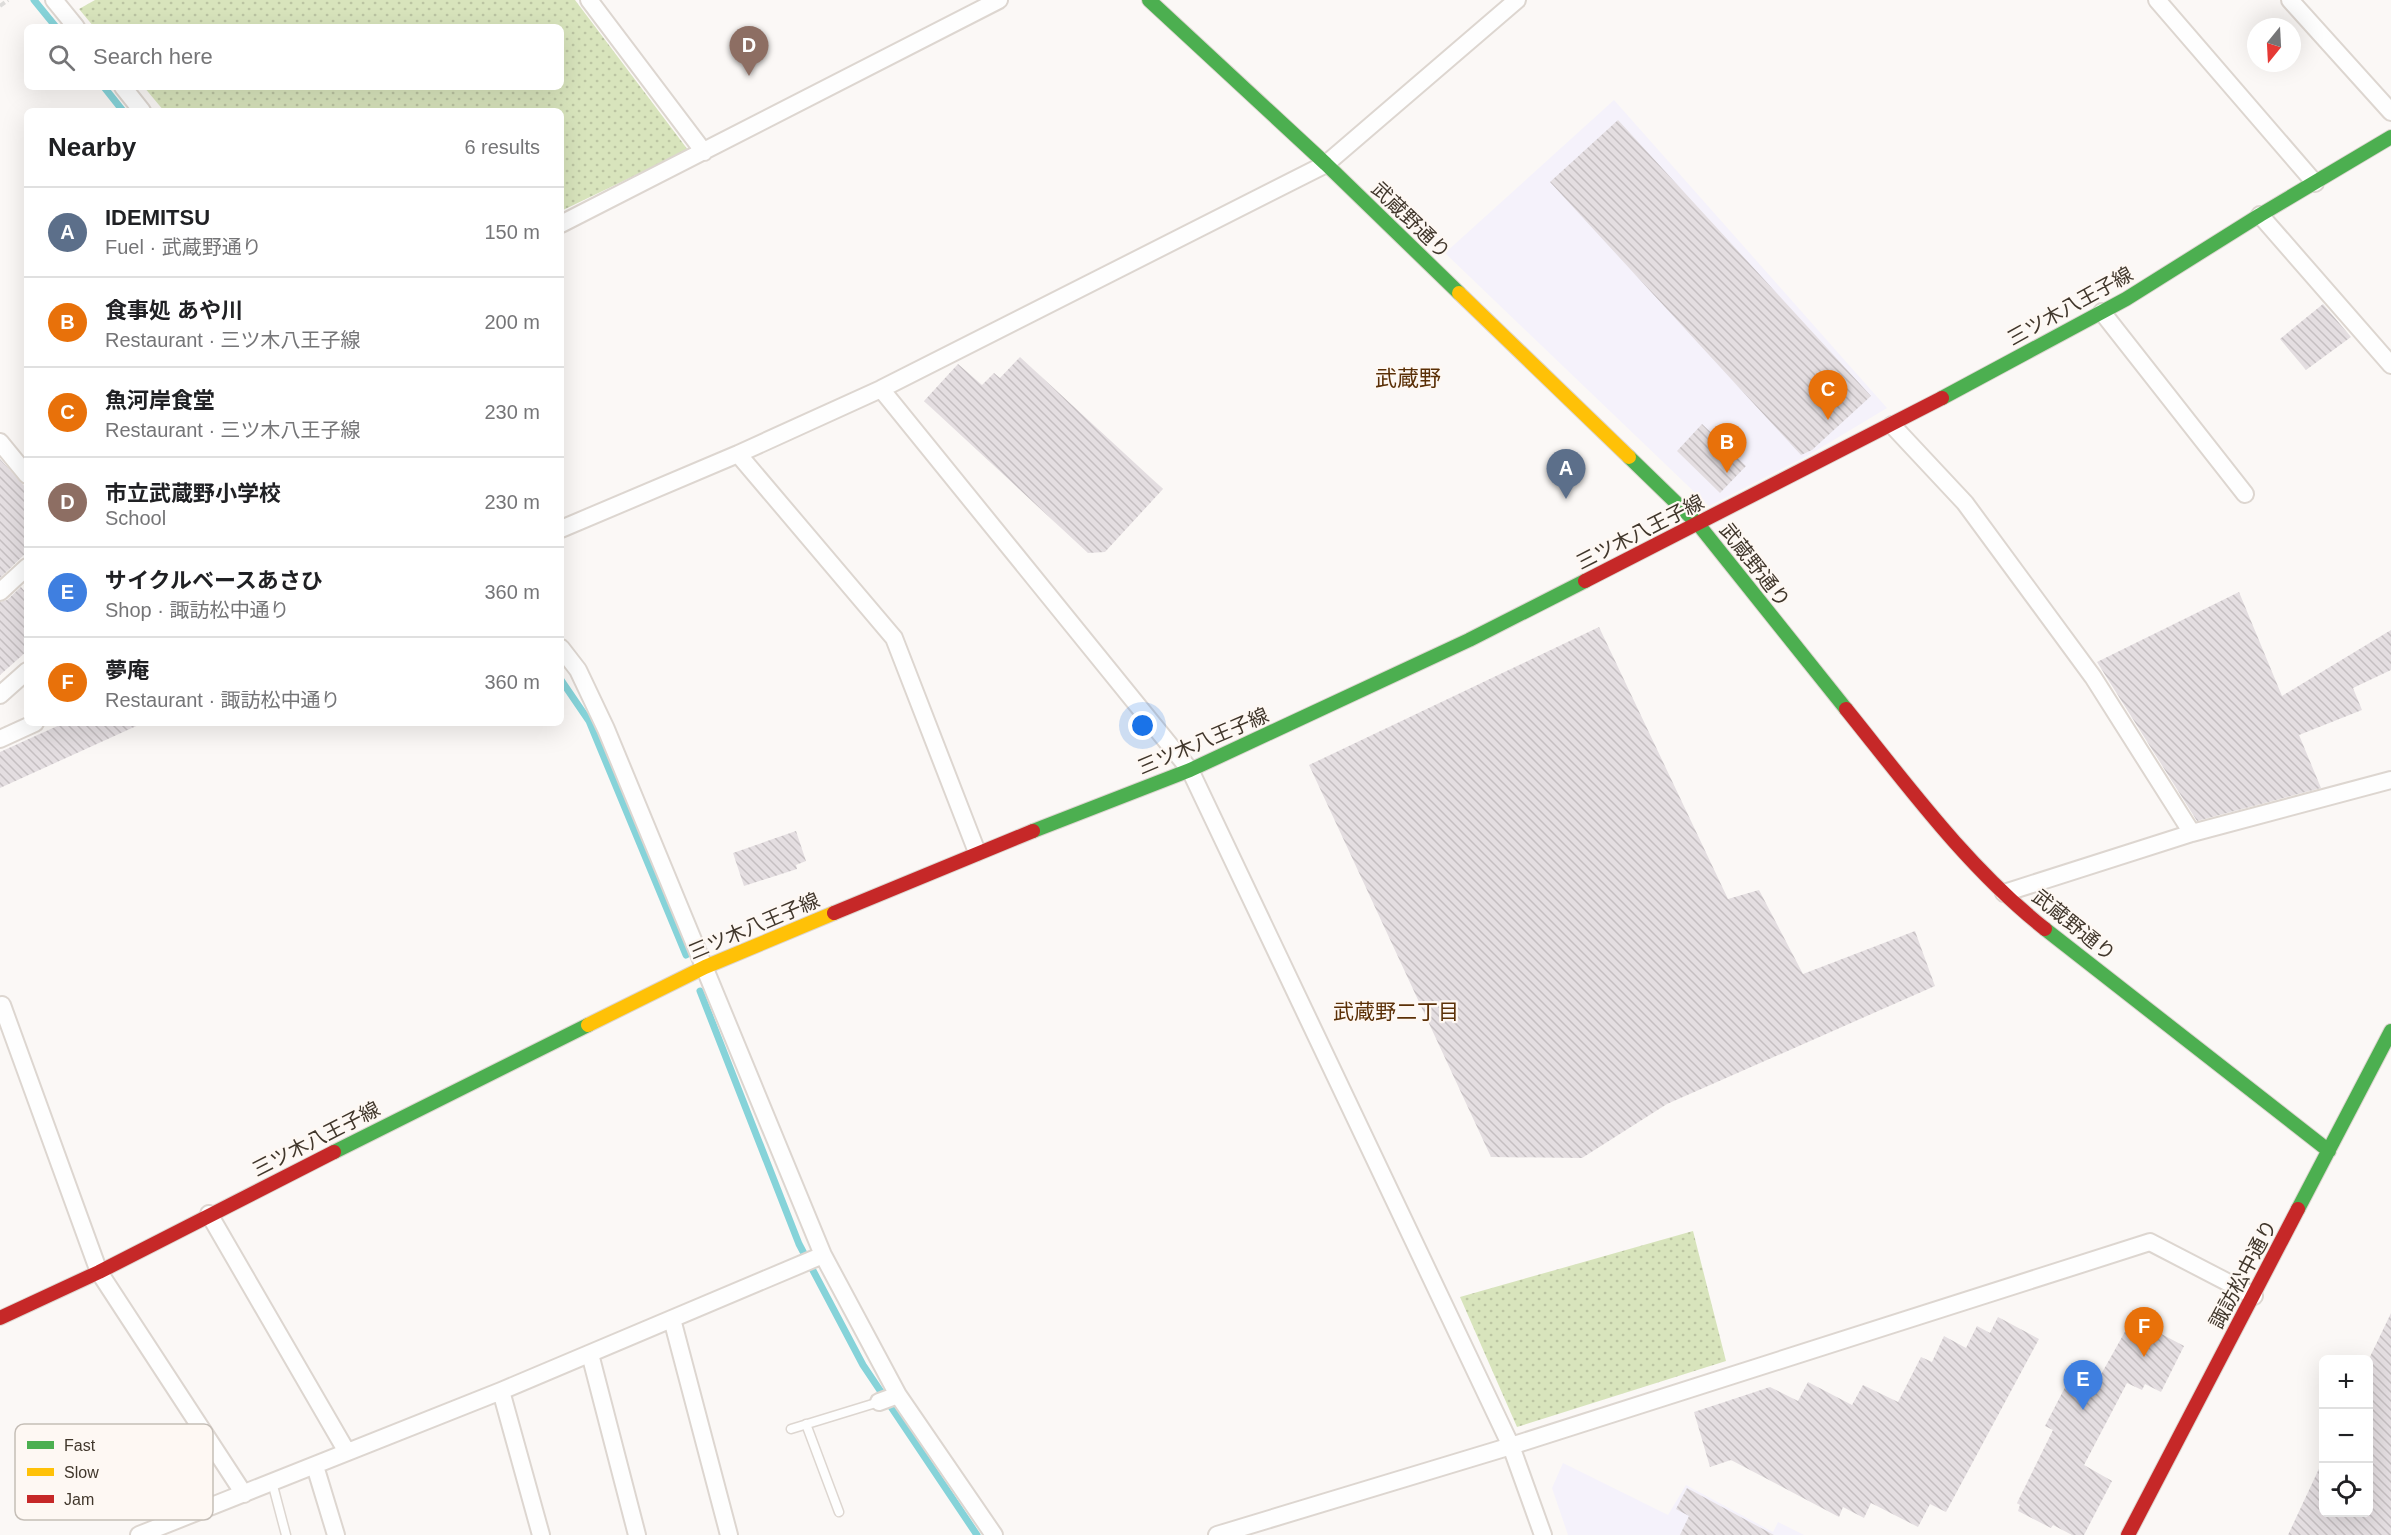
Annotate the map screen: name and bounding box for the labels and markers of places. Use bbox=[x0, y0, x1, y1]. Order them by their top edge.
pin: D bbox=[730, 26, 768, 76]
pin: C bbox=[1808, 370, 1848, 420]
pin: B bbox=[1708, 424, 1746, 473]
pin: A bbox=[1546, 450, 1586, 499]
pin: F bbox=[2124, 1308, 2164, 1357]
pin: E bbox=[2064, 1360, 2102, 1410]

